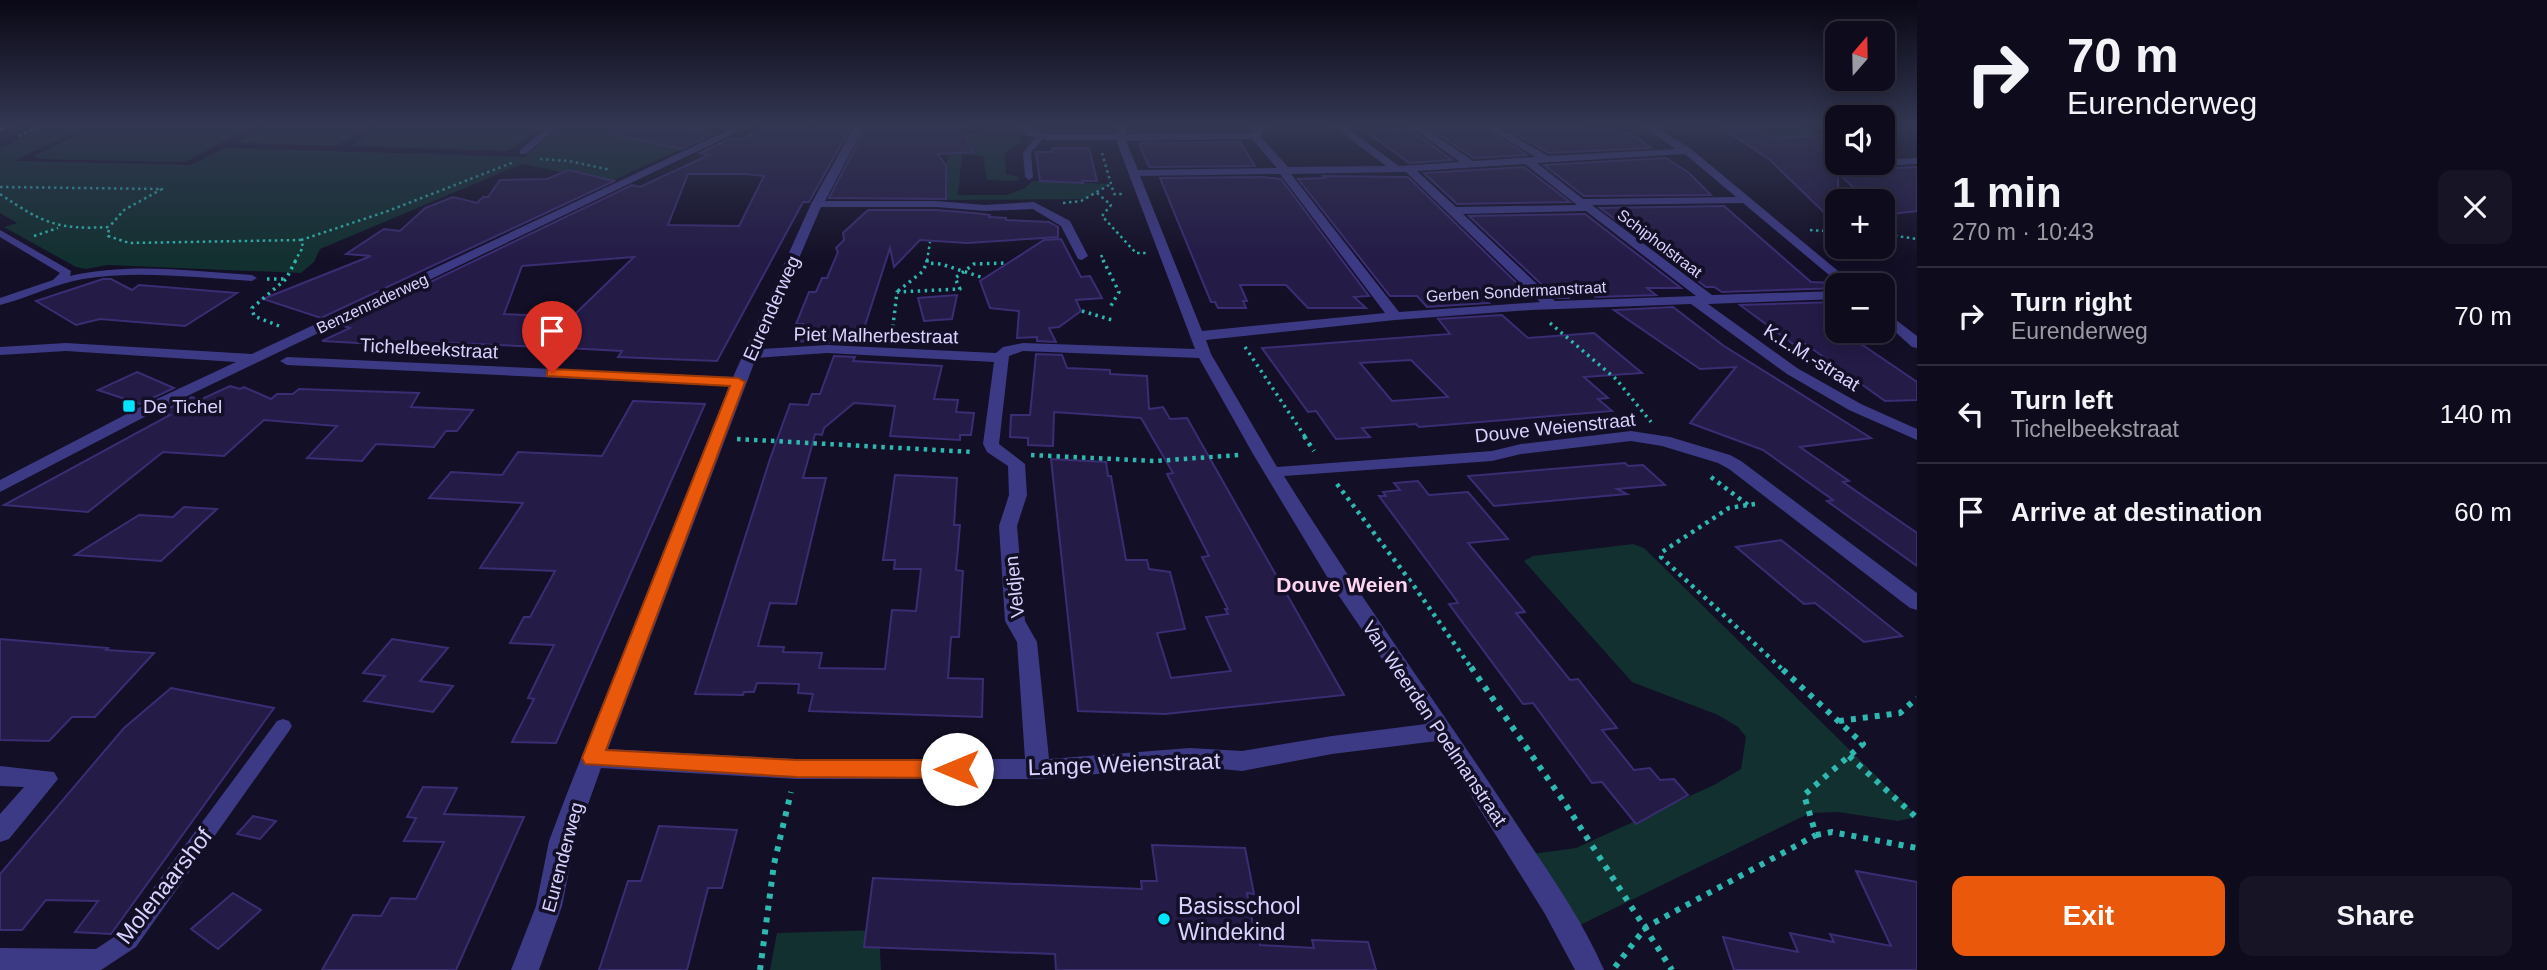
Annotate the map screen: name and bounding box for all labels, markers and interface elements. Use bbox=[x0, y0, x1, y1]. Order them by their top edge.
north arrow bbox=[1825, 21, 1895, 91]
map controls bbox=[1825, 21, 1895, 343]
icon: right bbox=[1952, 28, 2043, 119]
text: 70 m bbox=[2067, 28, 2179, 82]
text: Eurenderweg bbox=[2067, 85, 2257, 121]
button: sound bbox=[1825, 105, 1895, 175]
text: 1 min bbox=[1952, 169, 2062, 216]
button: close bbox=[2438, 170, 2512, 244]
button: + bbox=[1825, 189, 1895, 259]
street label: Schipholstraat bbox=[1614, 206, 1706, 281]
text: 270 m · 10:43 bbox=[1952, 219, 2094, 245]
street label: Eurenderweg bbox=[739, 252, 804, 364]
street label: Benzenraderweg bbox=[314, 270, 431, 337]
button: − bbox=[1825, 273, 1895, 343]
street label: Gerben Sondermanstraat bbox=[1425, 278, 1607, 305]
text: Turn right bbox=[2011, 287, 2132, 317]
icon: right bbox=[1952, 297, 1990, 335]
pin bbox=[522, 301, 582, 373]
text: 70 m bbox=[2454, 301, 2512, 331]
icon: arrive bbox=[533, 312, 571, 350]
text: Eurenderweg bbox=[2011, 318, 2148, 344]
street label: K.L.M.-straat bbox=[1760, 320, 1864, 396]
street label: Piet Malherbestraat bbox=[793, 324, 959, 347]
street label: Tichelbeekstraat bbox=[359, 334, 499, 363]
text: Turn left bbox=[2011, 385, 2113, 415]
icon: left bbox=[1952, 395, 1990, 433]
place label: De Tichel bbox=[143, 396, 222, 417]
marker: De Tichel bbox=[121, 398, 137, 414]
text: 140 m bbox=[2440, 399, 2512, 429]
street label: Douve Weienstraat bbox=[1474, 409, 1637, 446]
text: Tichelbeekstraat bbox=[2011, 416, 2179, 442]
icon: arrive bbox=[1952, 493, 1990, 531]
text: Arrive at destination bbox=[2011, 497, 2262, 527]
text: 60 m bbox=[2454, 497, 2512, 527]
street label: Veldjen bbox=[1001, 555, 1028, 619]
district label: Douve Weien bbox=[1276, 573, 1408, 596]
street label: Van Weerden Poelmanstraat bbox=[1358, 617, 1511, 830]
position arrow bbox=[920, 732, 994, 806]
street label: Lange Weienstraat bbox=[1027, 748, 1221, 780]
street label: Eurenderweg bbox=[538, 800, 587, 914]
street label: Molenaarshof bbox=[111, 823, 218, 949]
button: Exit bbox=[1952, 876, 2225, 956]
button: Share bbox=[2239, 876, 2512, 956]
place label: Basisschool Windekind bbox=[1178, 893, 1301, 945]
marker: Basisschool Windekind bbox=[1156, 911, 1172, 927]

